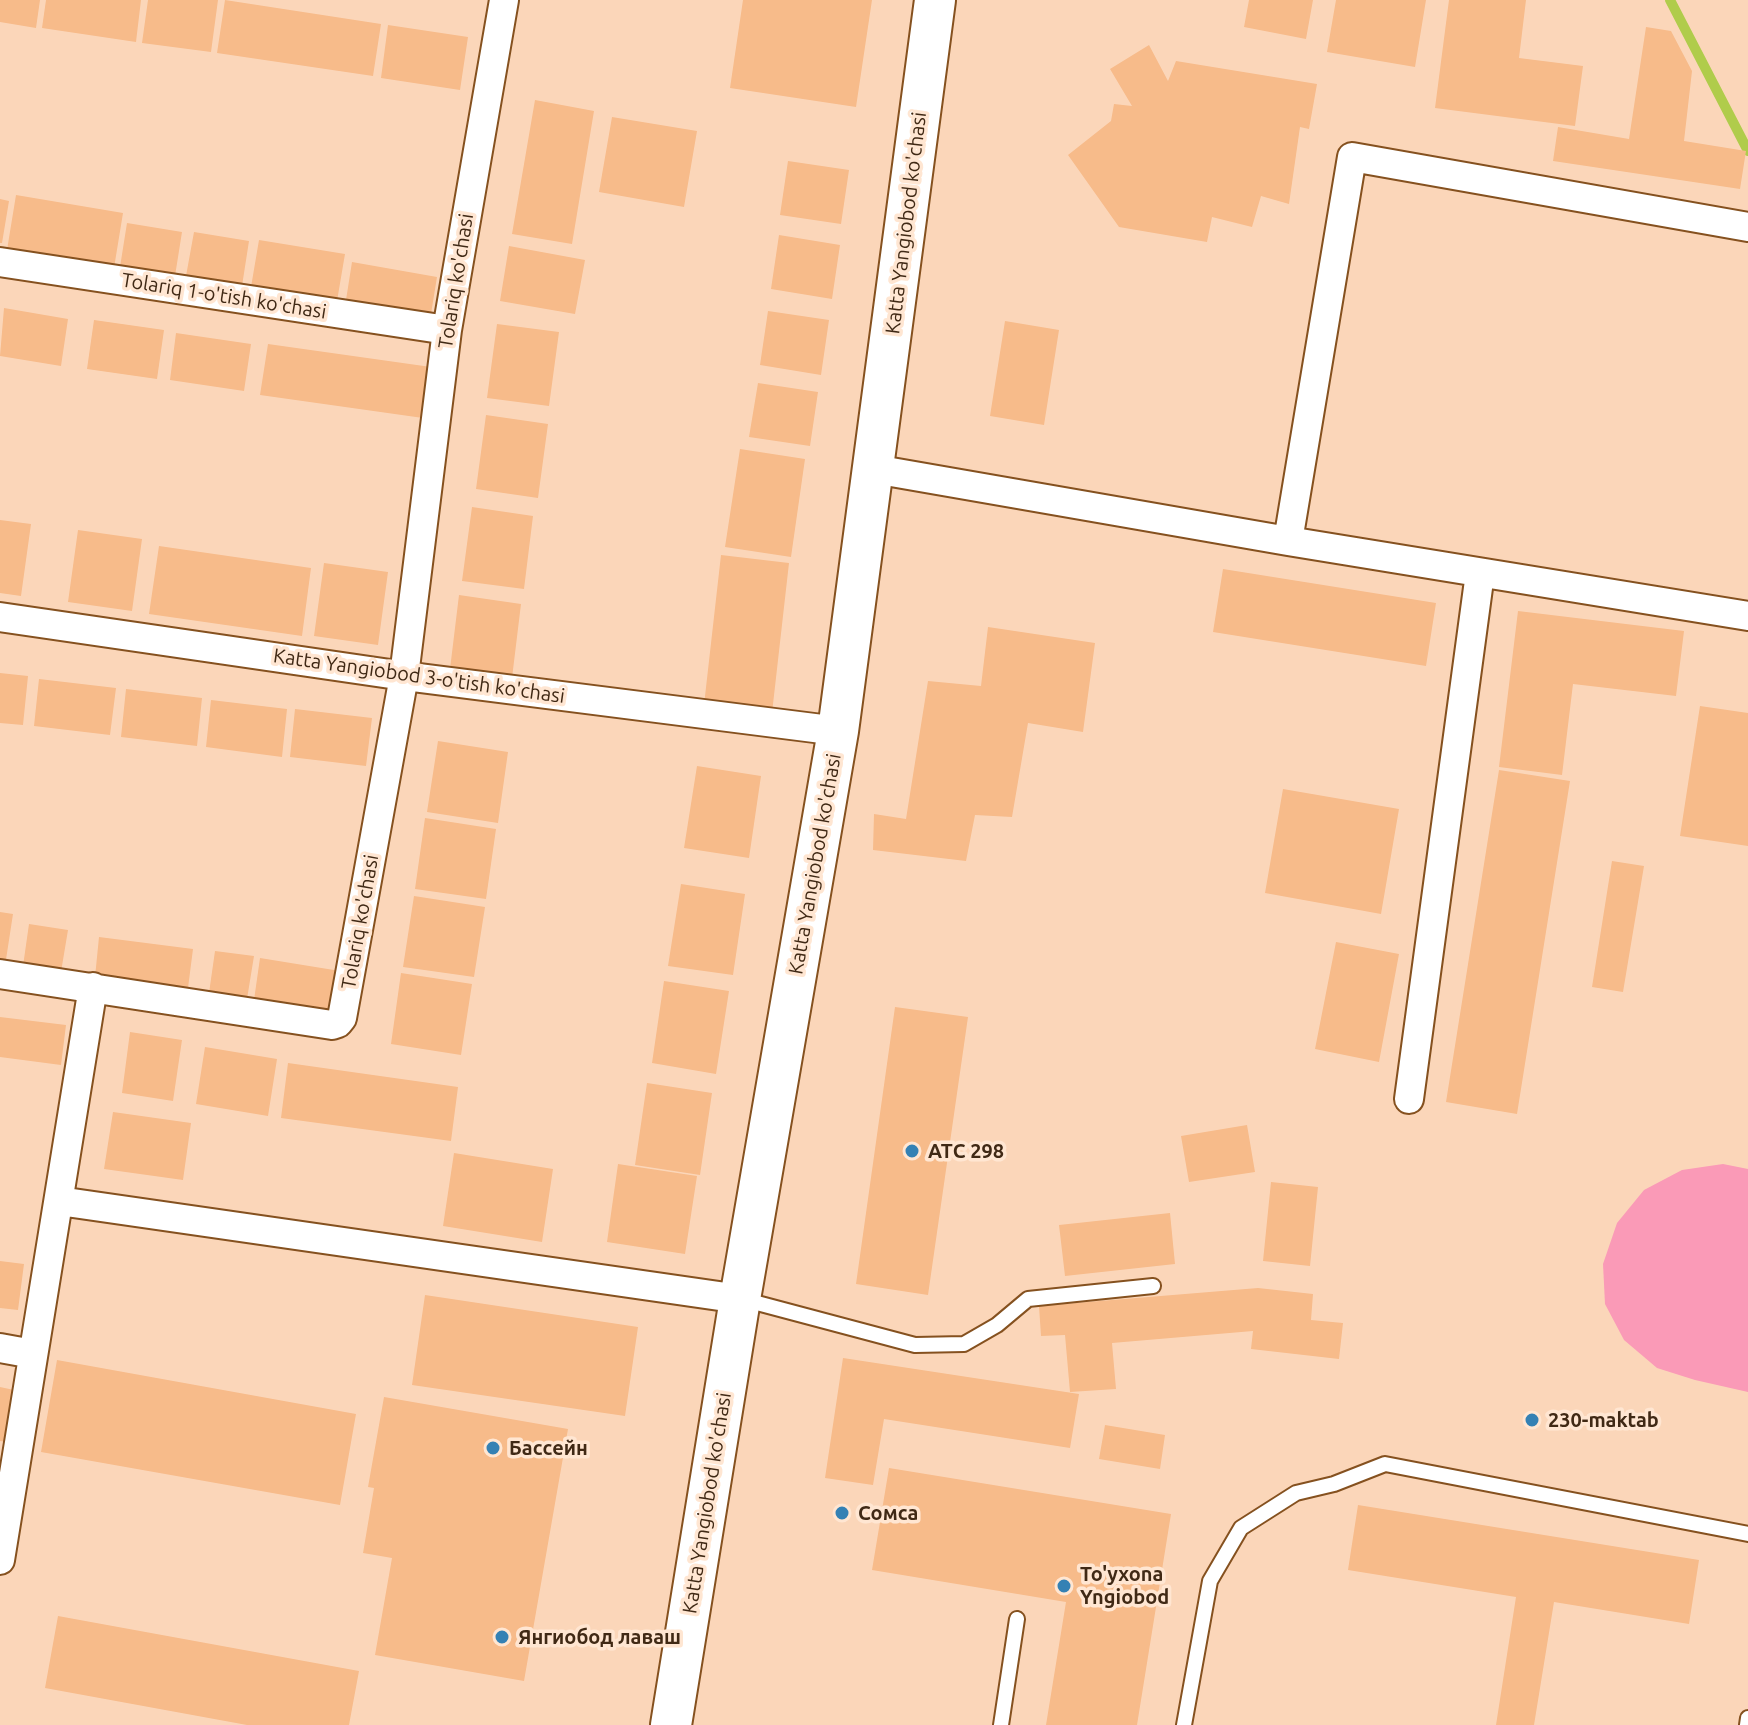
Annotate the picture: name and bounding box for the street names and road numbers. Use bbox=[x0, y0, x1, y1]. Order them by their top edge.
street label: Katta Yangiobod ko'chasi bbox=[880, 111, 932, 335]
street label: Tolariq ko'chasi bbox=[433, 212, 479, 350]
street label: Tolariq 1-o'tish ko'chasi bbox=[120, 268, 328, 324]
street label: Katta Yangiobod 3-o'tish ko'chasi bbox=[272, 644, 566, 708]
street label: Katta Yangiobod ko'chasi bbox=[784, 752, 846, 976]
street label: Tolariq ko'chasi bbox=[336, 853, 384, 991]
street label: Katta Yangiobod ko'chasi bbox=[678, 1391, 736, 1615]

